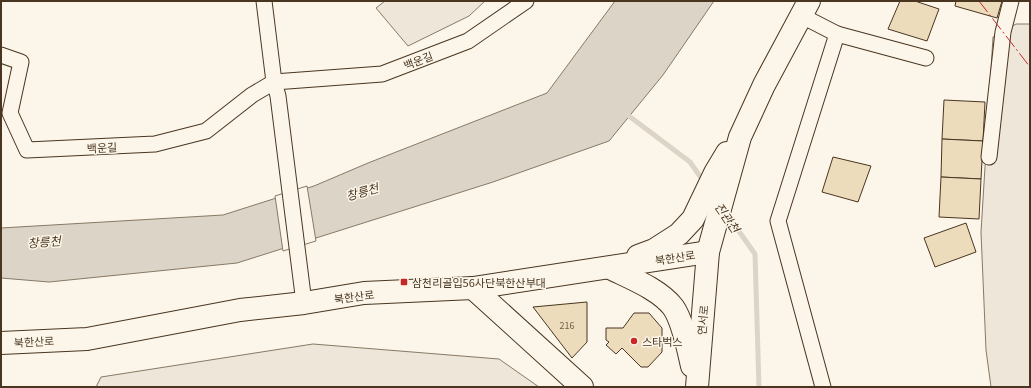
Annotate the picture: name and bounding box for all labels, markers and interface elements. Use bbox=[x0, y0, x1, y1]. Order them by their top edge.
street label: 백운길 bbox=[401, 47, 435, 73]
street label: 백운길 bbox=[86, 138, 118, 156]
water label: 창릉천 bbox=[344, 178, 382, 204]
water label: 진관천 bbox=[712, 199, 746, 237]
water label: 창릉천 bbox=[27, 231, 63, 251]
street label: 북한산로 bbox=[654, 246, 696, 268]
place label: 삼천리골입56사단북한산부대 bbox=[412, 274, 546, 290]
marker: 삼천리골입56사단북한산부대 bbox=[399, 277, 409, 287]
street label: 북한산로 bbox=[333, 286, 375, 306]
street label: 연서로 bbox=[693, 304, 711, 336]
house number: 216 bbox=[560, 319, 575, 332]
street label: 북한산로 bbox=[13, 332, 55, 350]
place label: 스타벅스 bbox=[642, 333, 682, 349]
marker: 스타벅스 bbox=[629, 336, 639, 346]

